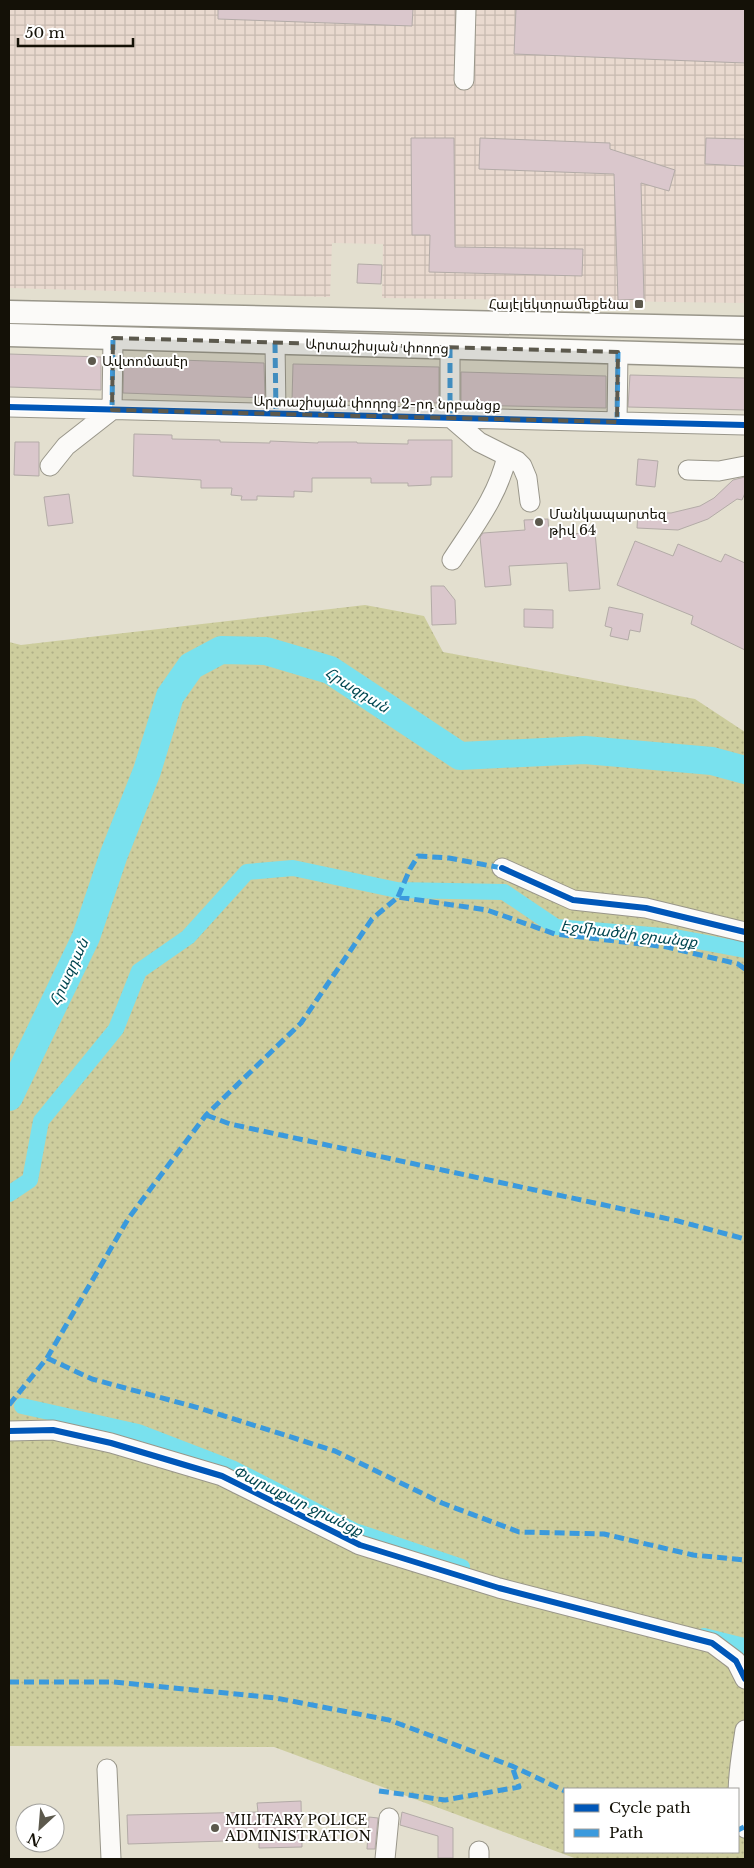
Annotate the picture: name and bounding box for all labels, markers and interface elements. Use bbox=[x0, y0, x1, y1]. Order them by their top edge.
scale bar bbox=[18, 15, 132, 47]
text: 50 m bbox=[25, 23, 65, 42]
place label: Հայէլեկտրամեքենա bbox=[489, 295, 629, 313]
marker: Հայէլեկտրամեքենա bbox=[633, 298, 645, 310]
street label: Արտաշիսյան փողոց bbox=[305, 334, 449, 358]
place label: Ավտոմասէր bbox=[102, 352, 188, 370]
marker: Ավտոմասէր bbox=[86, 355, 98, 367]
street label: Արտաշիսյան փողոց 2-րդ նրբանցք bbox=[253, 392, 501, 414]
place label: Մանկապարտեզ թիվ 64 bbox=[549, 505, 667, 539]
marker: Մանկապարտեզ թիվ 64 bbox=[533, 516, 545, 528]
water label: Հրազդան bbox=[322, 662, 394, 717]
water label: Էջմիածնի ջրանցք bbox=[560, 916, 700, 951]
water label: Հրազդան bbox=[45, 934, 93, 1008]
water label: Փարաքար ջրանցք bbox=[230, 1461, 367, 1541]
legend bbox=[564, 1788, 739, 1853]
text: Cycle path bbox=[609, 1798, 691, 1817]
north arrow bbox=[15, 1803, 65, 1853]
place label: MILITARY POLICE ADMINISTRATION bbox=[224, 1811, 371, 1845]
marker: MILITARY POLICE ADMINISTRATION bbox=[209, 1822, 221, 1834]
text: Path bbox=[609, 1823, 643, 1842]
text: N bbox=[24, 1829, 44, 1851]

